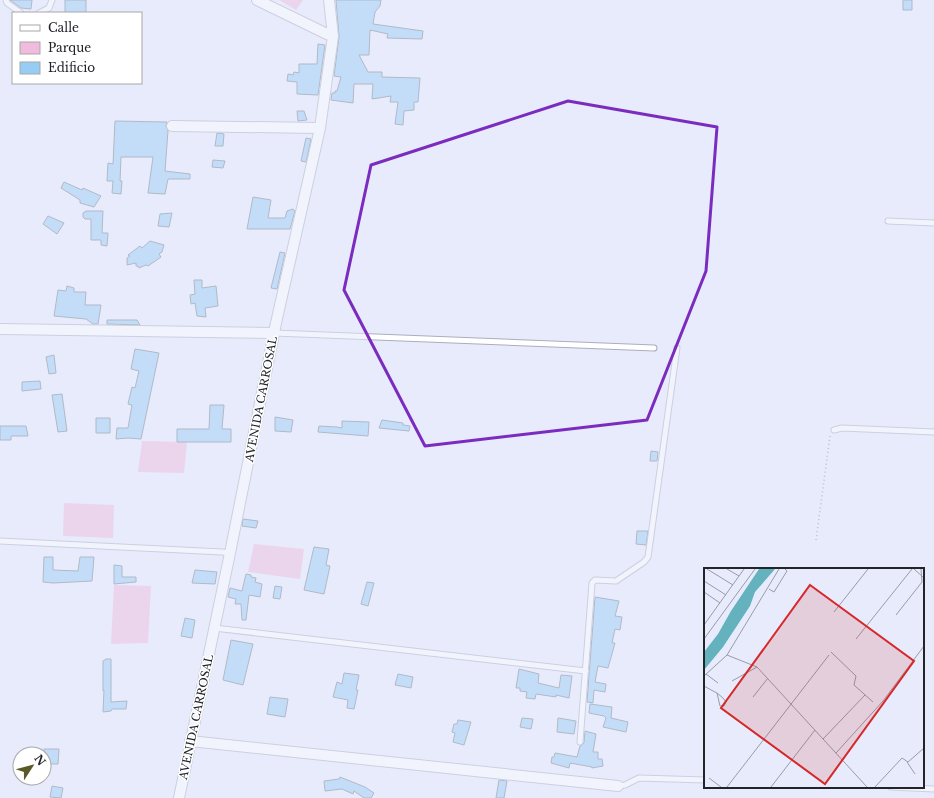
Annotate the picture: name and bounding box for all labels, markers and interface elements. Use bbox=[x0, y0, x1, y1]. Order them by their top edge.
legend bbox=[12, 12, 142, 84]
text: Calle bbox=[48, 20, 79, 35]
text: Parque bbox=[48, 40, 91, 55]
text: Edificio bbox=[48, 60, 95, 75]
street label: AVENIDA CARROSAL bbox=[242, 335, 280, 464]
inset map bbox=[704, 568, 924, 788]
street label: AVENIDA CARROSAL bbox=[176, 653, 216, 782]
north arrow bbox=[12, 746, 52, 786]
text: N bbox=[31, 752, 49, 769]

